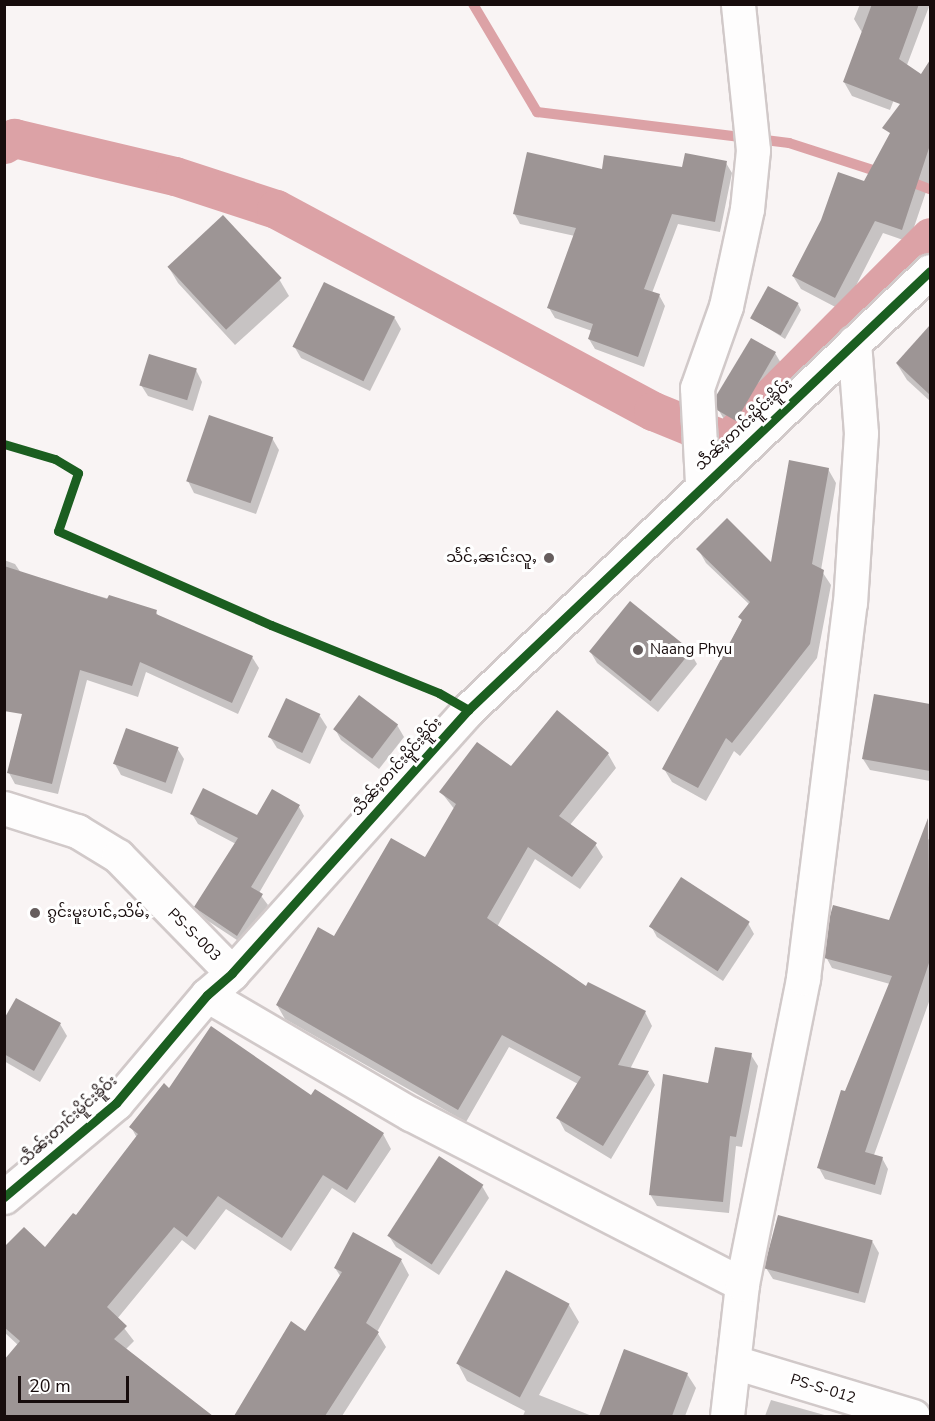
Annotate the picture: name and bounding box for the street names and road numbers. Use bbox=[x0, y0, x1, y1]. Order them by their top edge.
street label: သဵၼ်ႈတၢင်းမိူင်းၶိူဝ်း bbox=[692, 375, 796, 475]
street label: သဵၼ်ႈတၢင်းမိူင်းၶိူဝ်း bbox=[348, 714, 446, 820]
street label: PS-S-003 bbox=[164, 905, 224, 965]
street label: သဵၼ်ႈတၢင်းမိူင်းၶိူဝ်း bbox=[15, 1072, 121, 1170]
street label: PS-S-012 bbox=[788, 1371, 858, 1407]

